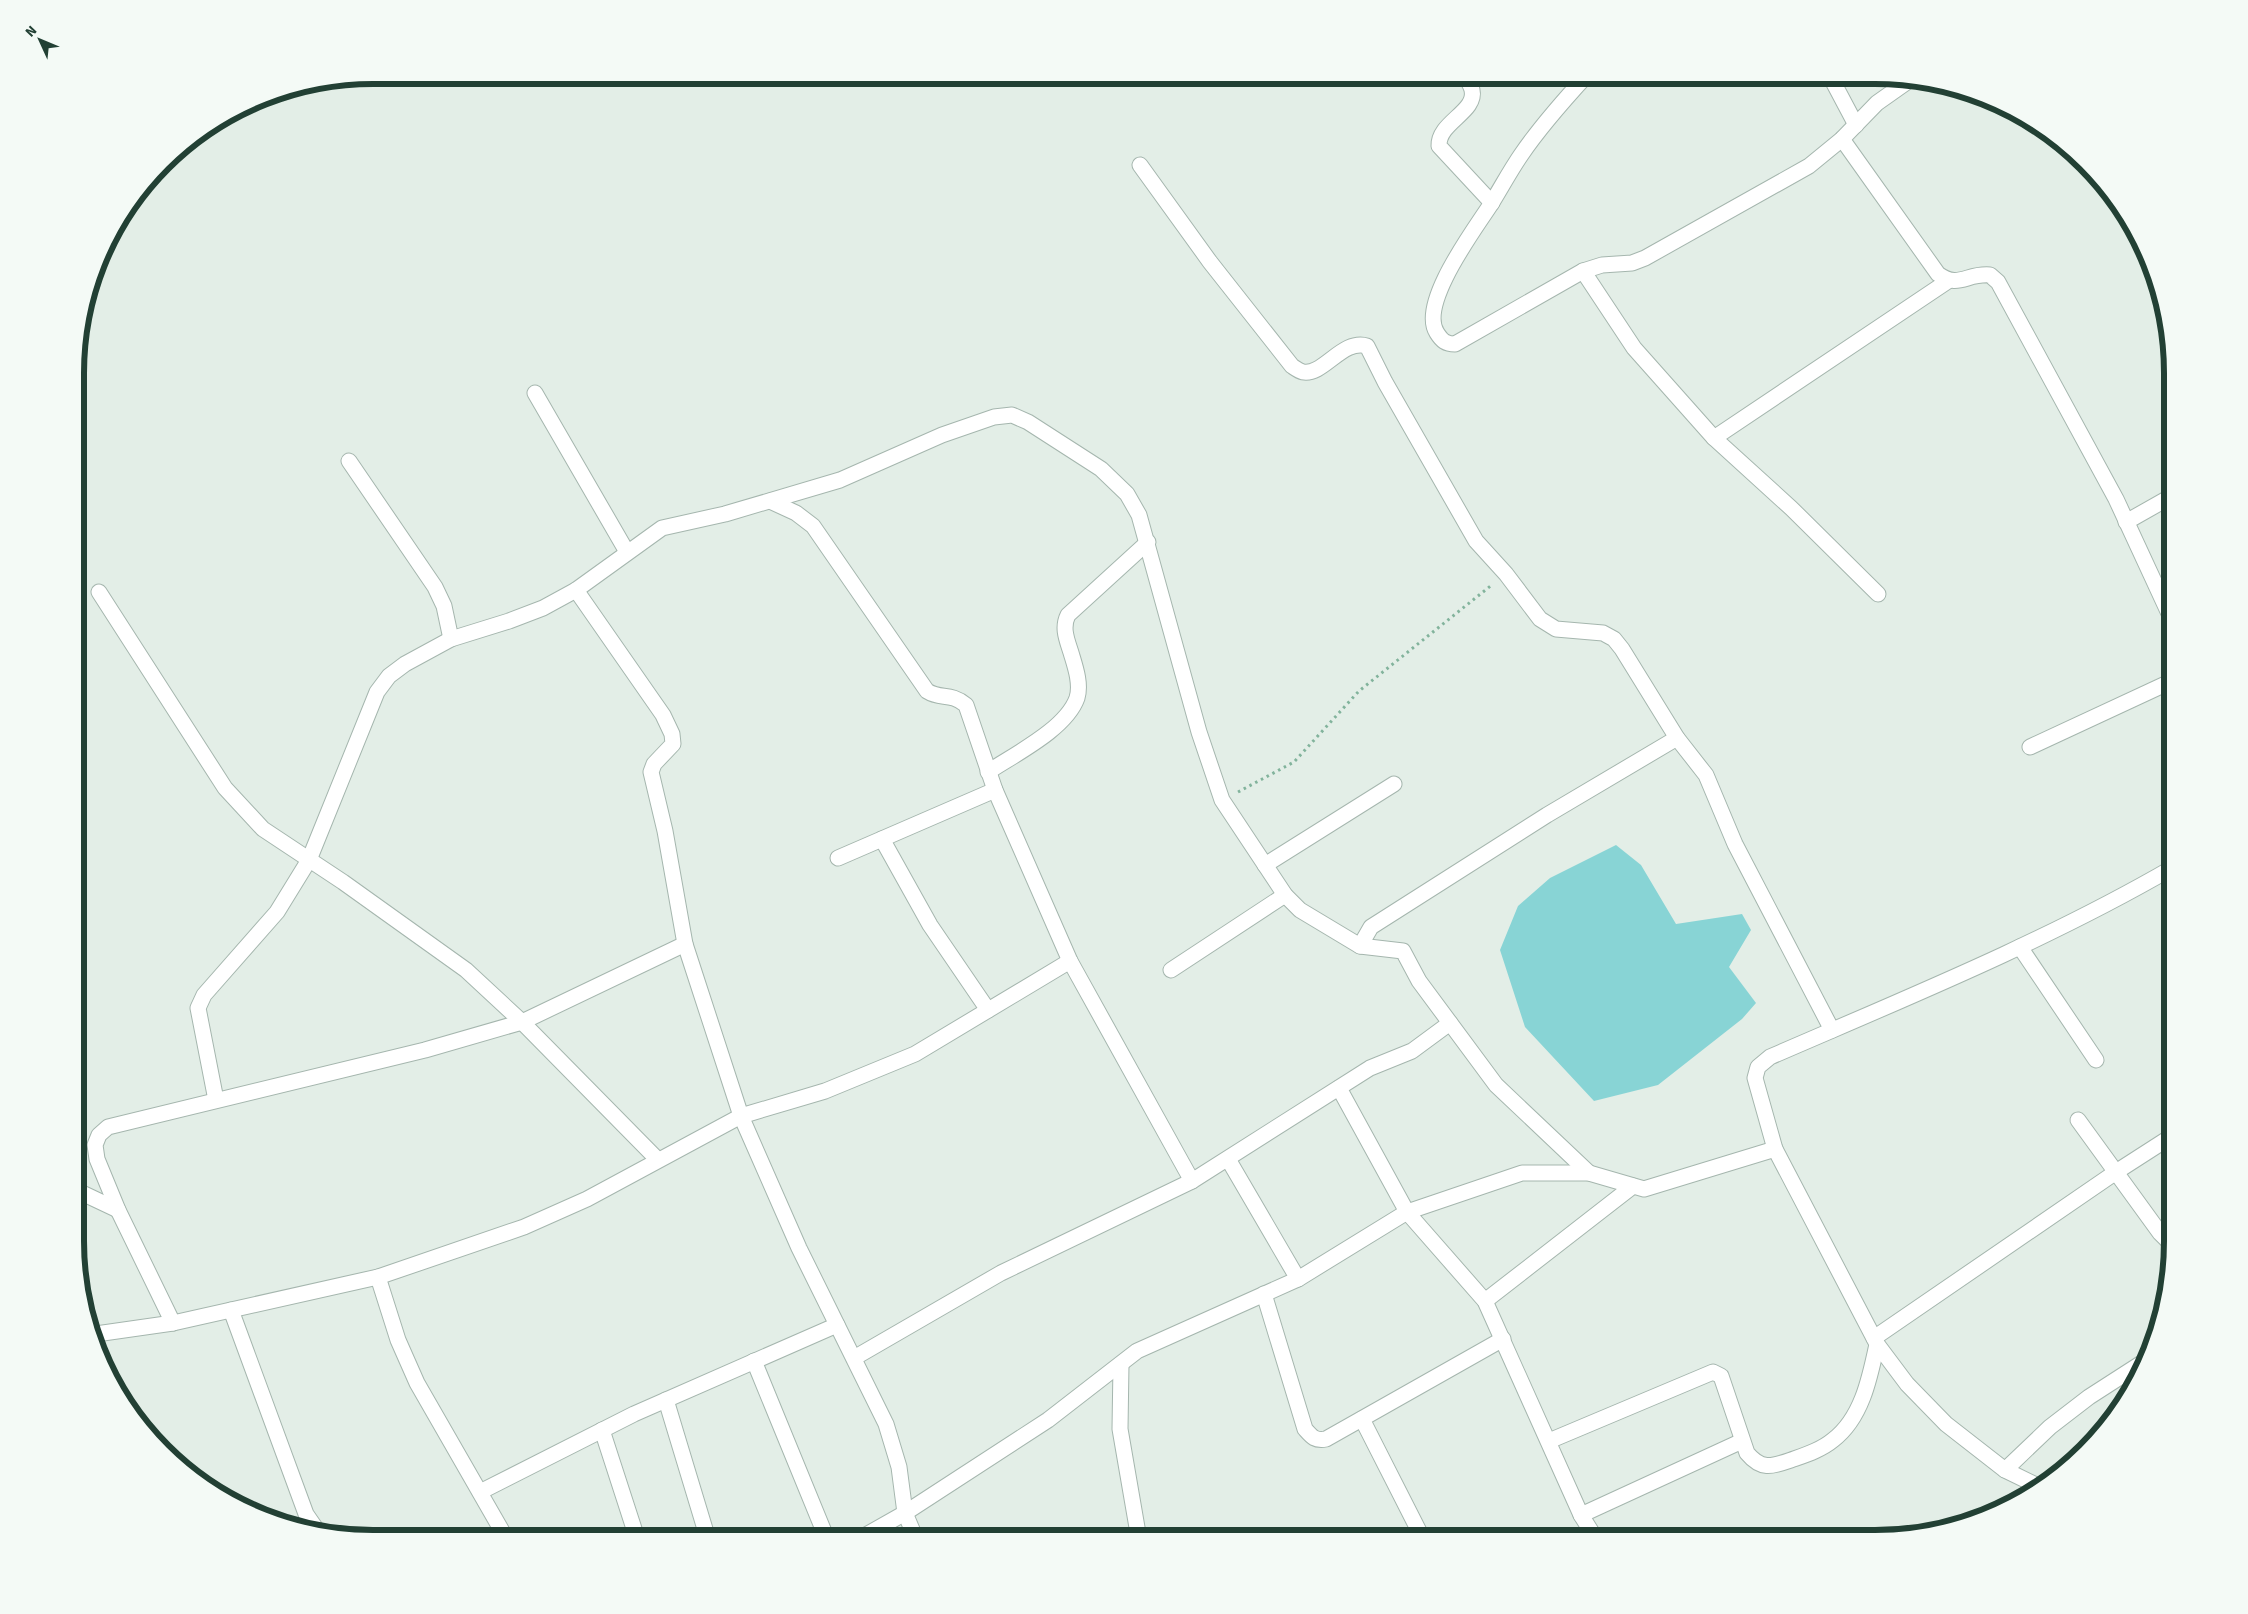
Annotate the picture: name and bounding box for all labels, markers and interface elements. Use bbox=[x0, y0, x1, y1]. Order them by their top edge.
north arrow bbox=[15, 15, 65, 65]
text: N bbox=[21, 21, 42, 42]

